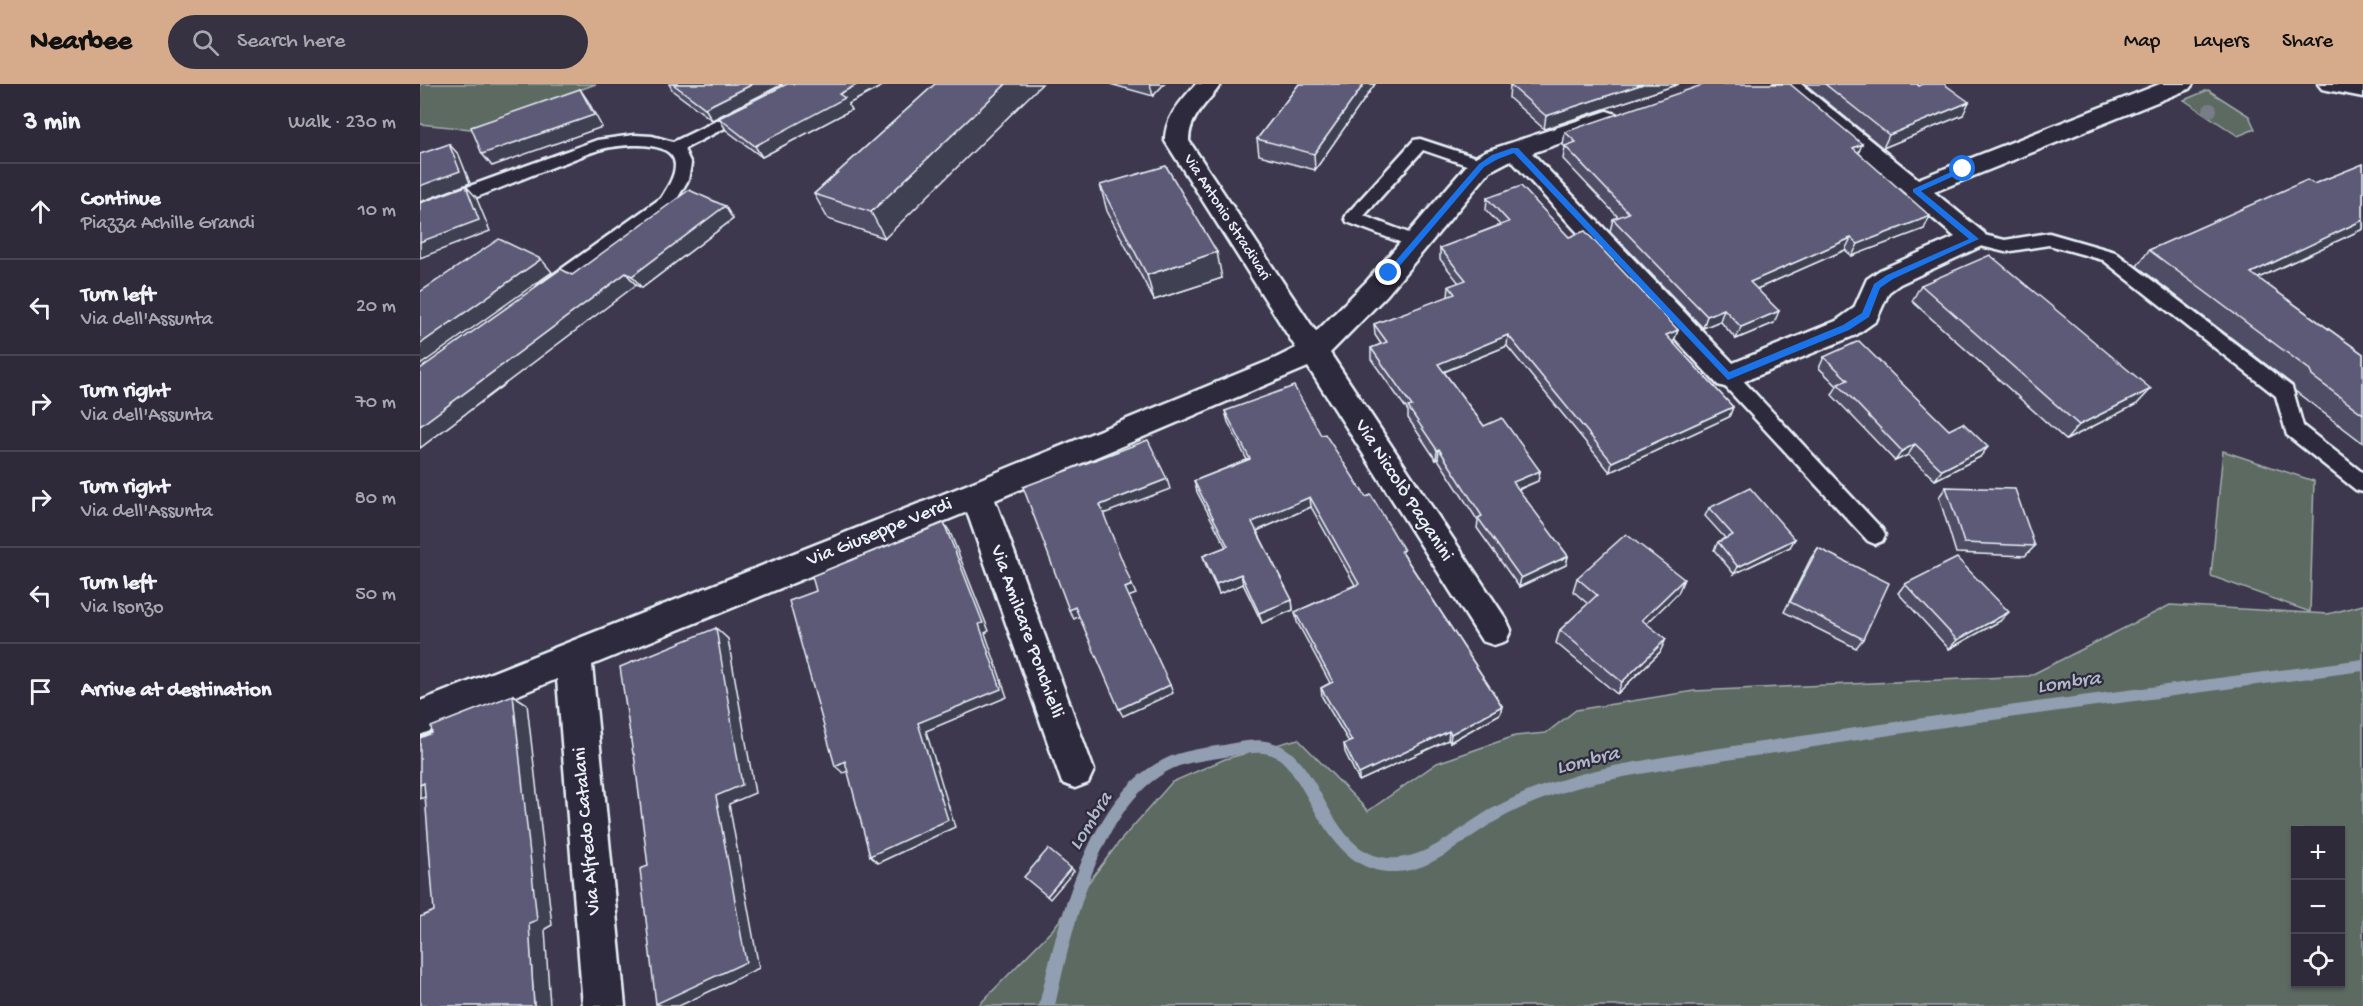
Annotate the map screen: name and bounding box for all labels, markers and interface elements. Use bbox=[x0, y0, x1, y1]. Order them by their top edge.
search box bbox=[168, 15, 588, 69]
text: Nearbee bbox=[30, 26, 132, 59]
icon: search bbox=[189, 26, 222, 59]
text: Search here bbox=[237, 29, 345, 55]
text: Map bbox=[2124, 30, 2160, 55]
text: Layers bbox=[2193, 30, 2249, 55]
text: Share bbox=[2282, 30, 2333, 55]
text: 3 min bbox=[24, 108, 80, 139]
text: Walk · 230 m bbox=[288, 112, 396, 135]
street label: Via Antonio Stradivari bbox=[1178, 151, 1274, 285]
route start bbox=[1949, 155, 1975, 181]
text: Continue bbox=[81, 187, 161, 213]
icon: ahead bbox=[24, 195, 57, 228]
text: 10 m bbox=[358, 200, 396, 223]
text: Piazza Achille Grandi bbox=[81, 213, 255, 236]
route end bbox=[1375, 259, 1401, 285]
text: Turn left bbox=[81, 283, 155, 309]
icon: left bbox=[24, 291, 57, 324]
text: 20 m bbox=[356, 296, 396, 319]
text: Via dell'Assunta bbox=[81, 309, 213, 332]
text: Turn right bbox=[81, 379, 169, 405]
icon: right bbox=[24, 387, 57, 420]
text: 70 m bbox=[355, 392, 396, 415]
text: Via dell'Assunta bbox=[81, 405, 213, 428]
street label: Via Niccolò Paganini bbox=[1348, 415, 1457, 566]
text: Turn right bbox=[81, 475, 169, 501]
icon: right bbox=[24, 483, 57, 516]
text: 80 m bbox=[355, 488, 396, 511]
street label: Via Giuseppe Verdi bbox=[803, 493, 956, 573]
text: Via dell'Assunta bbox=[81, 501, 213, 524]
street label: Via Amilcare Ponchielli bbox=[984, 541, 1068, 722]
text: Turn left bbox=[81, 571, 155, 597]
icon: left bbox=[24, 579, 57, 612]
text: 50 m bbox=[355, 584, 396, 607]
text: Via Isonzo bbox=[81, 597, 164, 620]
water label: Lombra bbox=[2036, 667, 2104, 701]
icon: arrive bbox=[24, 675, 57, 708]
text: Arrive at destination bbox=[81, 678, 271, 704]
water label: Lombra bbox=[1554, 742, 1623, 782]
street label: Via Alfredo Catalani bbox=[569, 746, 607, 917]
water label: Lombra bbox=[1065, 787, 1120, 856]
map controls bbox=[2291, 826, 2345, 988]
button: + bbox=[2291, 826, 2345, 880]
button: − bbox=[2291, 880, 2345, 934]
button: locate bbox=[2291, 934, 2345, 988]

